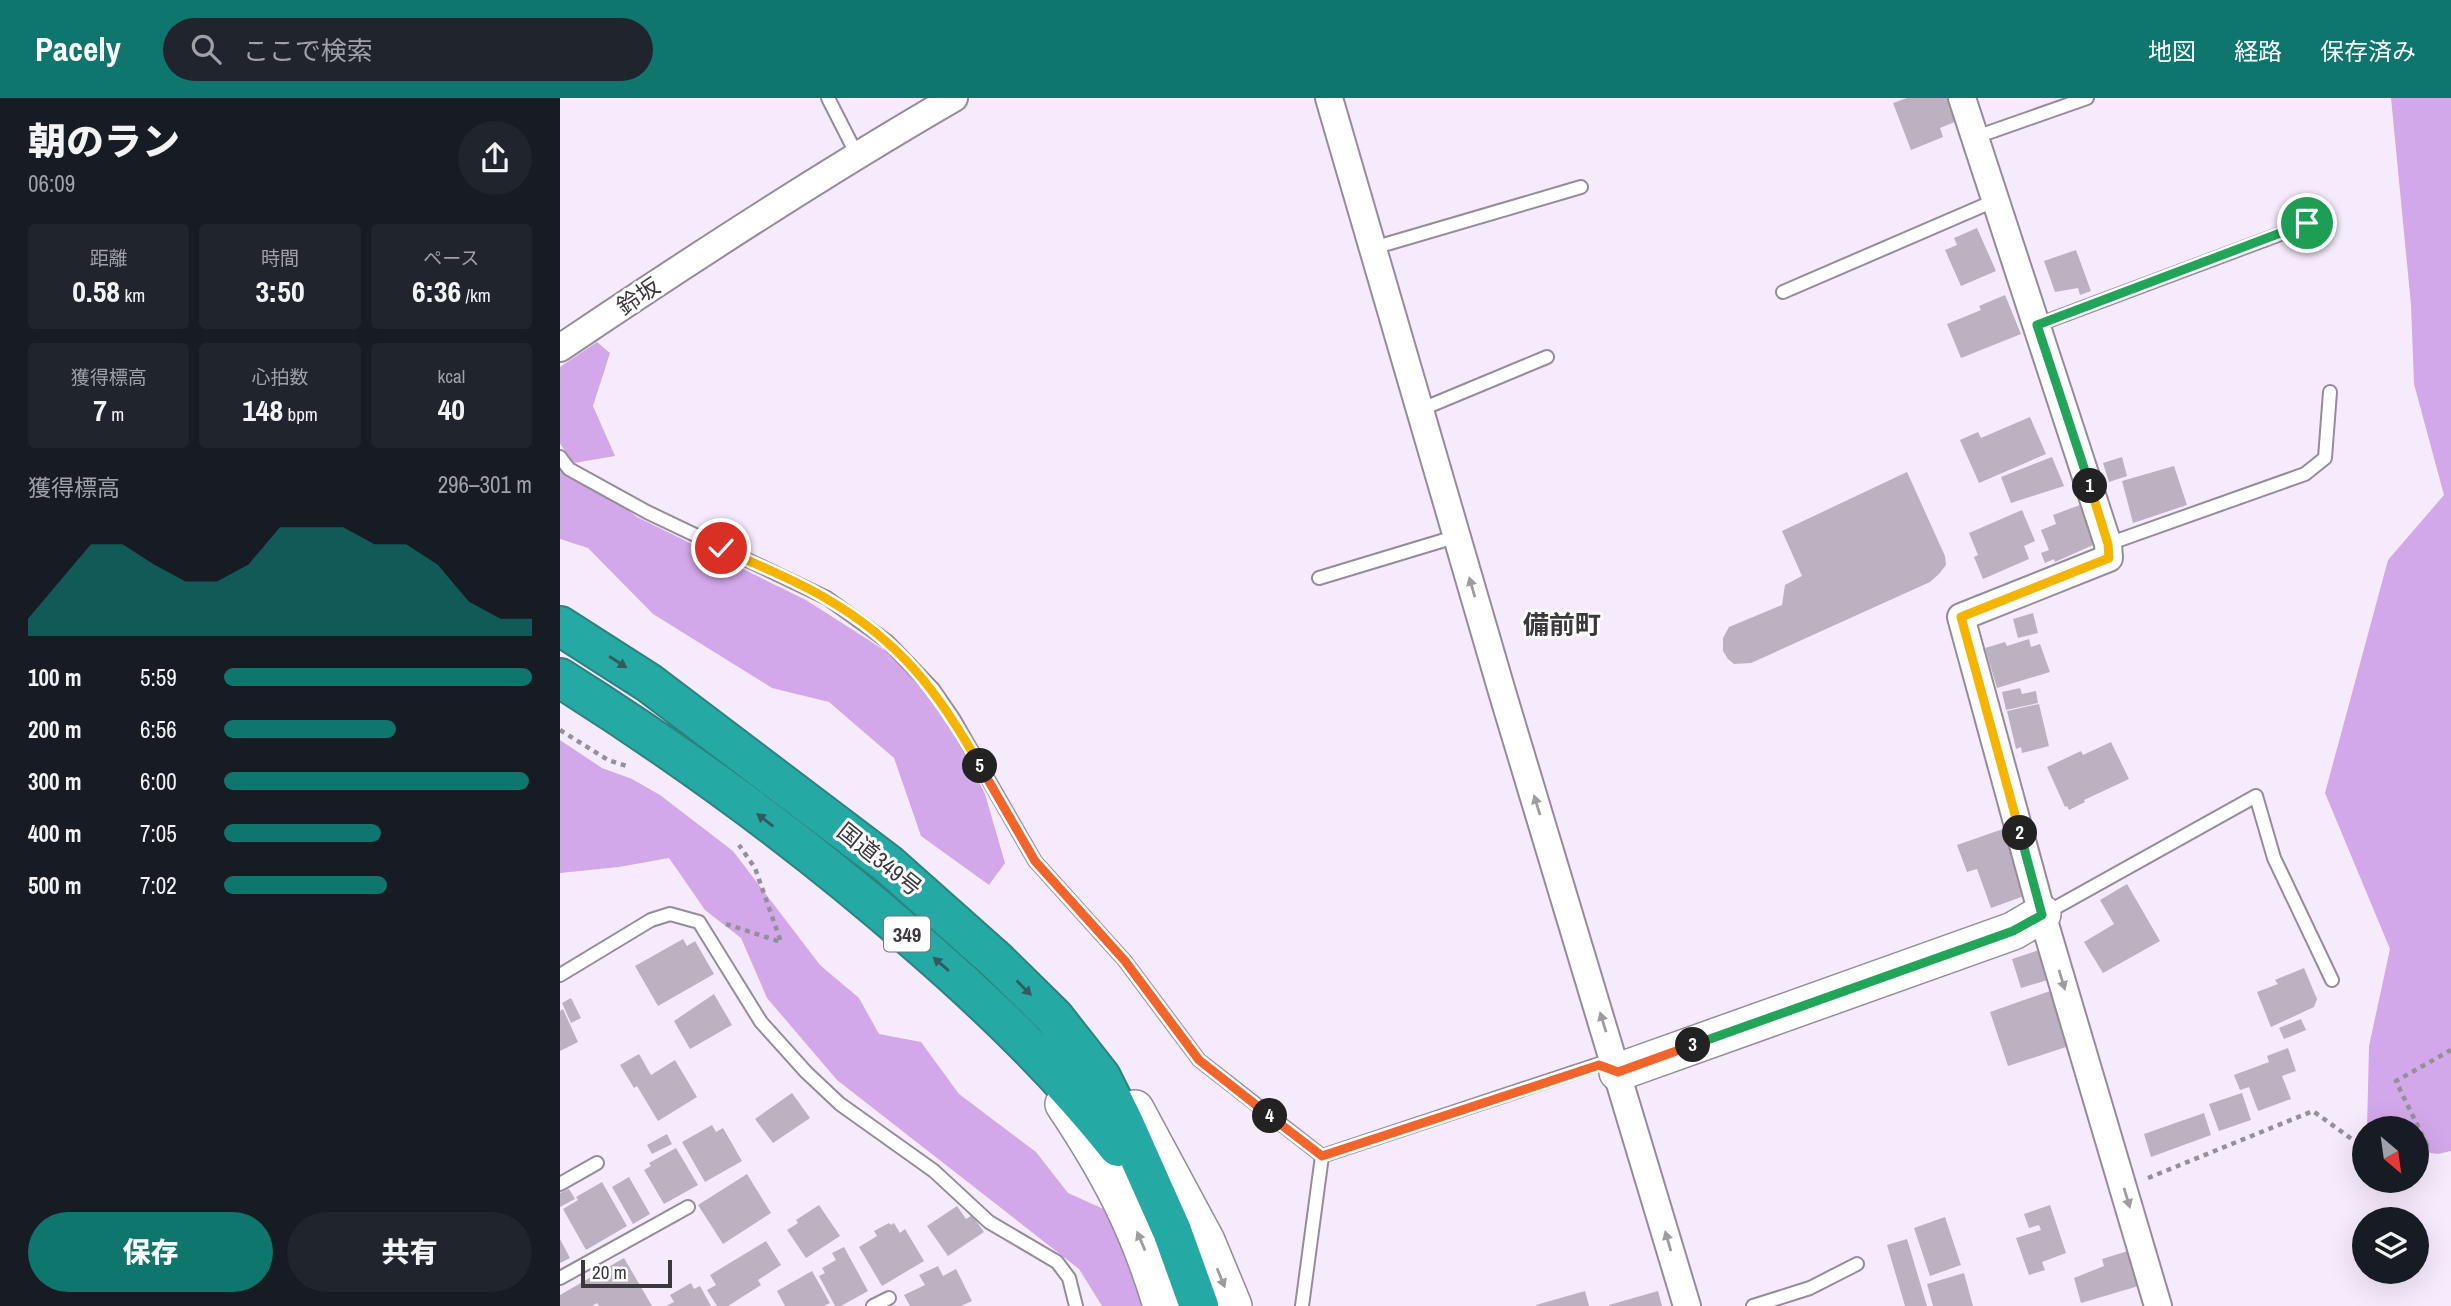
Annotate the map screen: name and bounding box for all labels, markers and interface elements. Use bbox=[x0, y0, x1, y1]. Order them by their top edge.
search box bbox=[163, 18, 653, 81]
text: Pacely bbox=[35, 27, 121, 71]
icon: search bbox=[187, 30, 225, 68]
text: ここで検索 bbox=[243, 33, 373, 68]
text: 地図 bbox=[2148, 35, 2196, 67]
text: 経路 bbox=[2234, 35, 2282, 67]
text: 保存済み bbox=[2320, 35, 2416, 67]
text: 朝のラン bbox=[28, 116, 180, 167]
button: share bbox=[458, 121, 532, 195]
text: 06:09 bbox=[28, 168, 75, 199]
pin bbox=[2277, 193, 2337, 253]
icon: arrive bbox=[2288, 204, 2326, 242]
text: 距離 bbox=[90, 245, 128, 271]
text: 時間 bbox=[261, 245, 299, 271]
text: ペース bbox=[423, 245, 479, 271]
street label: 鈴坂 bbox=[610, 270, 666, 322]
text: 0.58 bbox=[72, 271, 120, 311]
text: 3:50 bbox=[255, 271, 305, 311]
text: 6:36 bbox=[412, 271, 461, 311]
text: km bbox=[120, 282, 145, 308]
text: /km bbox=[461, 282, 491, 308]
text: kcal bbox=[437, 363, 465, 389]
text: 獲得標高 bbox=[71, 364, 147, 390]
text: 心拍数 bbox=[251, 364, 309, 390]
text: 40 bbox=[438, 389, 465, 429]
text: 7 bbox=[93, 390, 107, 430]
text: 148 bbox=[242, 390, 283, 430]
text: m bbox=[107, 401, 124, 427]
text: bpm bbox=[283, 401, 318, 427]
pin: 1 bbox=[2072, 468, 2108, 504]
text: 296–301 m bbox=[438, 469, 532, 500]
text: 獲得標高 bbox=[28, 472, 120, 503]
text: 1 bbox=[2085, 472, 2094, 498]
pin bbox=[691, 518, 751, 578]
icon: check bbox=[702, 529, 740, 567]
one-way arrow bbox=[1467, 576, 1477, 597]
district label: 備前町 bbox=[1523, 607, 1601, 642]
one-way arrow bbox=[608, 656, 628, 669]
text: 100 m bbox=[28, 662, 81, 693]
text: 5:59 bbox=[140, 662, 177, 693]
text: 200 m bbox=[28, 714, 81, 745]
text: 6:56 bbox=[140, 714, 177, 745]
pin: 5 bbox=[962, 748, 998, 784]
text: 5 bbox=[975, 752, 984, 778]
text: 300 m bbox=[28, 766, 81, 797]
text: 6:00 bbox=[140, 766, 177, 797]
one-way arrow bbox=[1531, 794, 1541, 815]
one-way arrow bbox=[756, 813, 774, 827]
street label: 国道349号 bbox=[831, 815, 929, 903]
pin: 2 bbox=[2002, 816, 2038, 850]
text: 400 m bbox=[28, 818, 81, 849]
text: 7:05 bbox=[140, 818, 177, 849]
text: 2 bbox=[2015, 819, 2024, 845]
text: 500 m bbox=[28, 870, 81, 901]
text: 7:02 bbox=[140, 870, 177, 901]
road number: 349 bbox=[884, 916, 930, 952]
one-way arrow bbox=[932, 956, 950, 972]
one-way arrow bbox=[2057, 970, 2067, 991]
one-way arrow bbox=[1016, 979, 1033, 996]
one-way arrow bbox=[1597, 1012, 1607, 1033]
pin: 3 bbox=[1676, 1028, 1710, 1062]
text: 3 bbox=[1688, 1031, 1697, 1057]
pin: 4 bbox=[1252, 1098, 1288, 1134]
text: 4 bbox=[1265, 1102, 1274, 1128]
north arrow bbox=[2352, 1116, 2429, 1194]
map controls bbox=[2352, 1116, 2429, 1284]
one-way arrow bbox=[2123, 1188, 2133, 1209]
button: layers bbox=[2352, 1207, 2429, 1284]
button: 保存 bbox=[28, 1212, 273, 1292]
button: 共有 bbox=[287, 1212, 532, 1292]
one-way arrow bbox=[1662, 1230, 1672, 1251]
one-way arrow bbox=[1135, 1231, 1146, 1252]
scale bar bbox=[581, 1257, 672, 1289]
text: 20 m bbox=[592, 1259, 627, 1285]
one-way arrow bbox=[1216, 1268, 1227, 1289]

